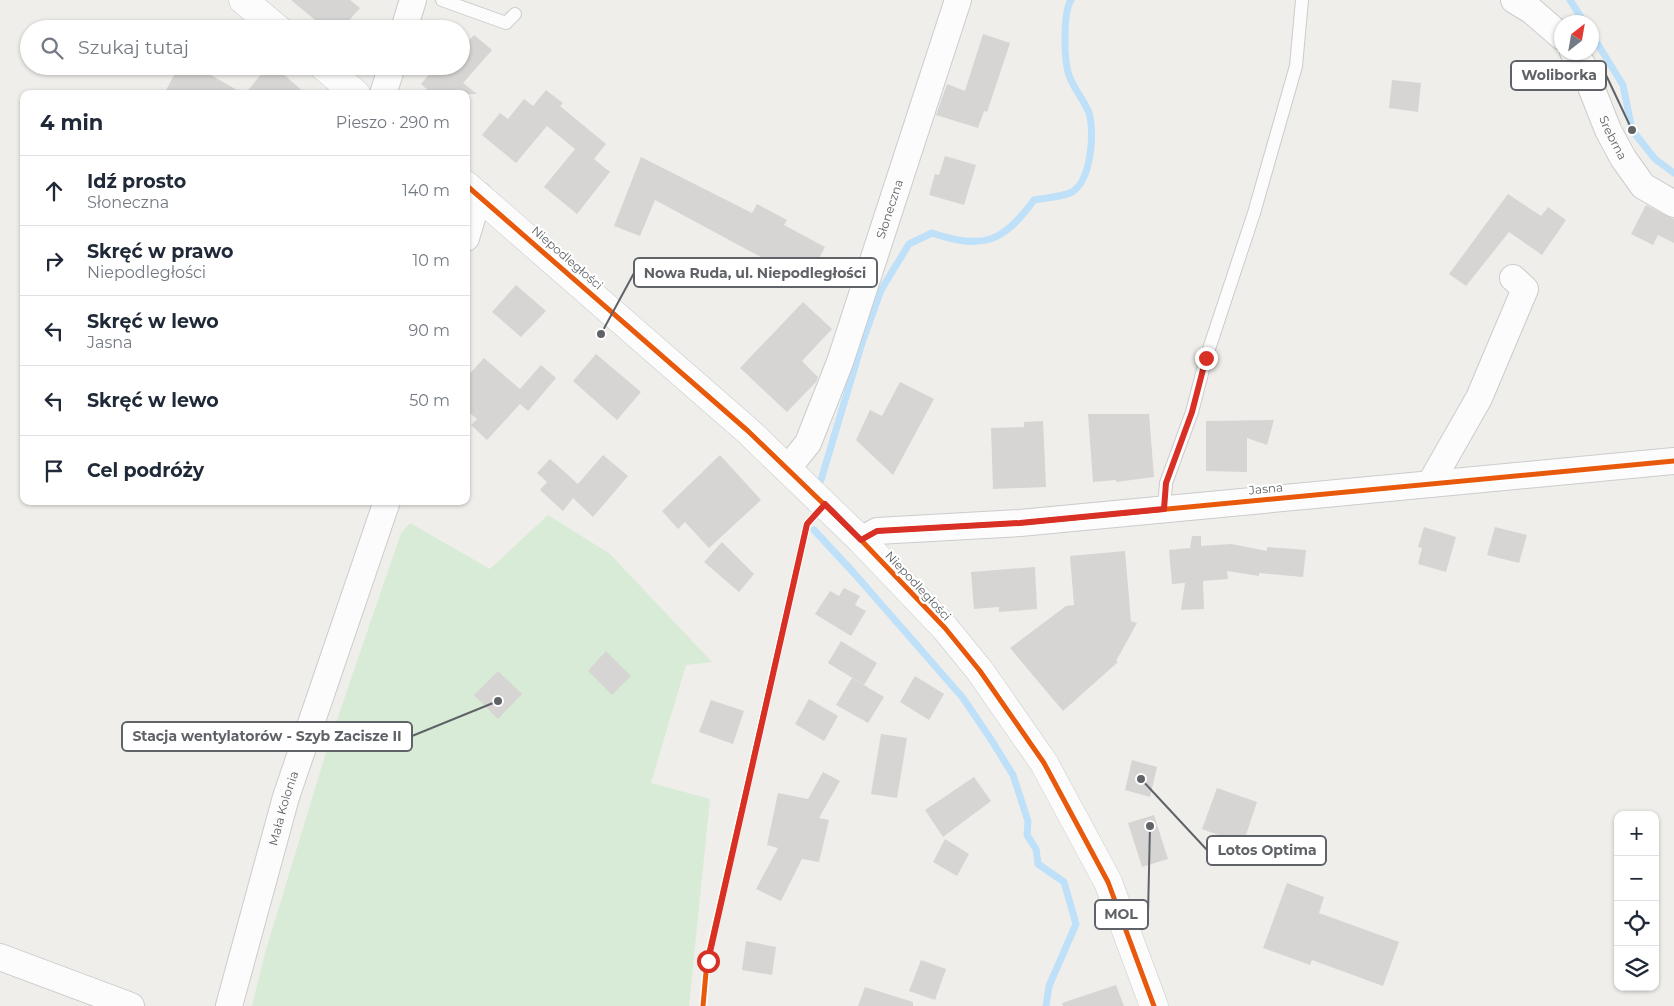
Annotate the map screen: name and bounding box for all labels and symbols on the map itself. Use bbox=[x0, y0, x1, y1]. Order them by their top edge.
north arrow bbox=[1554, 15, 1599, 60]
callout: Woliborka bbox=[1511, 61, 1606, 90]
text: Woliborka bbox=[1521, 66, 1597, 84]
street label: Srebrna bbox=[1596, 113, 1631, 162]
street label: Słoneczna bbox=[873, 177, 906, 241]
street label: Niepodległości bbox=[529, 223, 606, 293]
callout: Nowa Ruda, ul. Niepodległości bbox=[634, 258, 877, 287]
text: Nowa Ruda, ul. Niepodległości bbox=[644, 264, 866, 282]
route end bbox=[1195, 347, 1218, 370]
street label: Jasna bbox=[1247, 480, 1284, 498]
street label: Niepodległości bbox=[882, 548, 954, 623]
callout: Stacja wentylatorów - Szyb Zacisze II bbox=[122, 722, 412, 751]
text: Stacja wentylatorów - Szyb Zacisze II bbox=[132, 727, 402, 745]
street label: Mała Kolonia bbox=[265, 769, 301, 847]
callout: Lotos Optima bbox=[1207, 836, 1326, 865]
text: Lotos Optima bbox=[1217, 841, 1317, 859]
callout: MOL bbox=[1095, 900, 1148, 929]
text: MOL bbox=[1104, 905, 1138, 923]
route start bbox=[697, 950, 720, 973]

